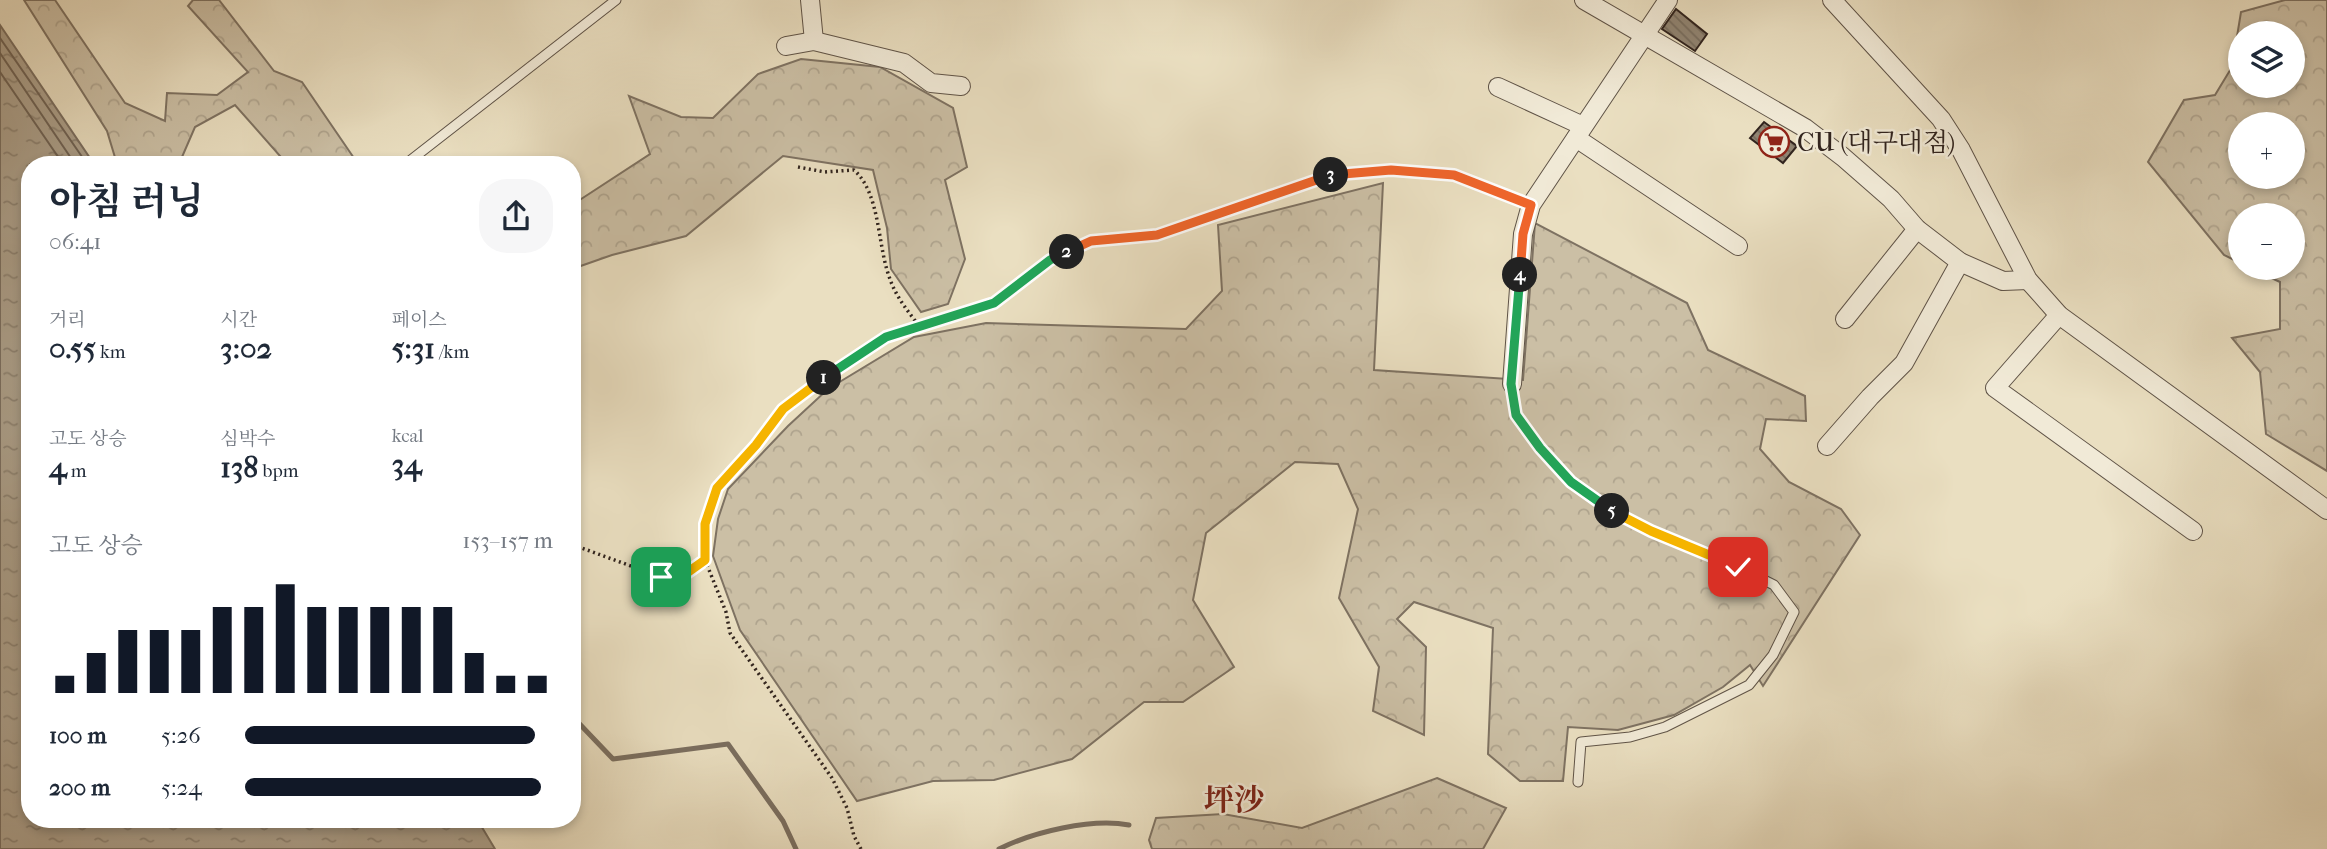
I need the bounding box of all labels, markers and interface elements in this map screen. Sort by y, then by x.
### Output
map controls [2228,21,2305,280]
button: layers [2228,21,2305,98]
button: + [2228,112,2305,189]
supermarket icon: CU (대구대점) [1757,125,1791,159]
place label: CU (대구대점) [1797,127,1955,158]
pin: 3 [1314,158,1348,192]
text: 3 [1327,163,1334,185]
text: 아침 러닝 [49,179,204,224]
button: share [479,179,553,253]
button: − [2228,203,2305,280]
text: 06:41 [49,228,102,255]
pin: 2 [1050,234,1084,270]
text: 2 [1062,240,1071,262]
pin: 4 [1502,258,1538,292]
text: 4 [1514,263,1525,285]
text: 거리 [49,309,86,331]
text: 시간 [220,309,257,331]
text: 페이스 [392,309,447,331]
text: 0.55 [49,331,96,366]
text: 3:02 [220,331,272,366]
text: 5:31 [392,331,435,366]
text: km [96,341,126,363]
text: /km [435,341,469,363]
pin: 1 [806,360,842,396]
text: 1 [820,366,827,388]
text: kcal [392,425,424,447]
text: 고도 상승 [49,428,127,450]
text: 심박수 [220,428,275,450]
text: 34 [392,447,422,482]
text: 4 [49,450,67,485]
text: 138 [220,450,258,485]
text: m [67,460,87,482]
text: bpm [258,460,298,482]
pin: 5 [1594,494,1630,528]
text: 5 [1607,499,1616,521]
text: 153–157 m [462,527,553,554]
text: 고도 상승 [49,532,143,559]
pin [1708,537,1768,597]
pin [631,547,691,607]
icon: check [1719,548,1757,586]
icon: arrive [642,558,680,596]
text: 100 m [49,722,107,749]
text: 5:26 [161,722,201,749]
text: 200 m [49,774,110,801]
text: 5:24 [161,774,202,801]
district label: 坪沙 [1204,783,1264,818]

